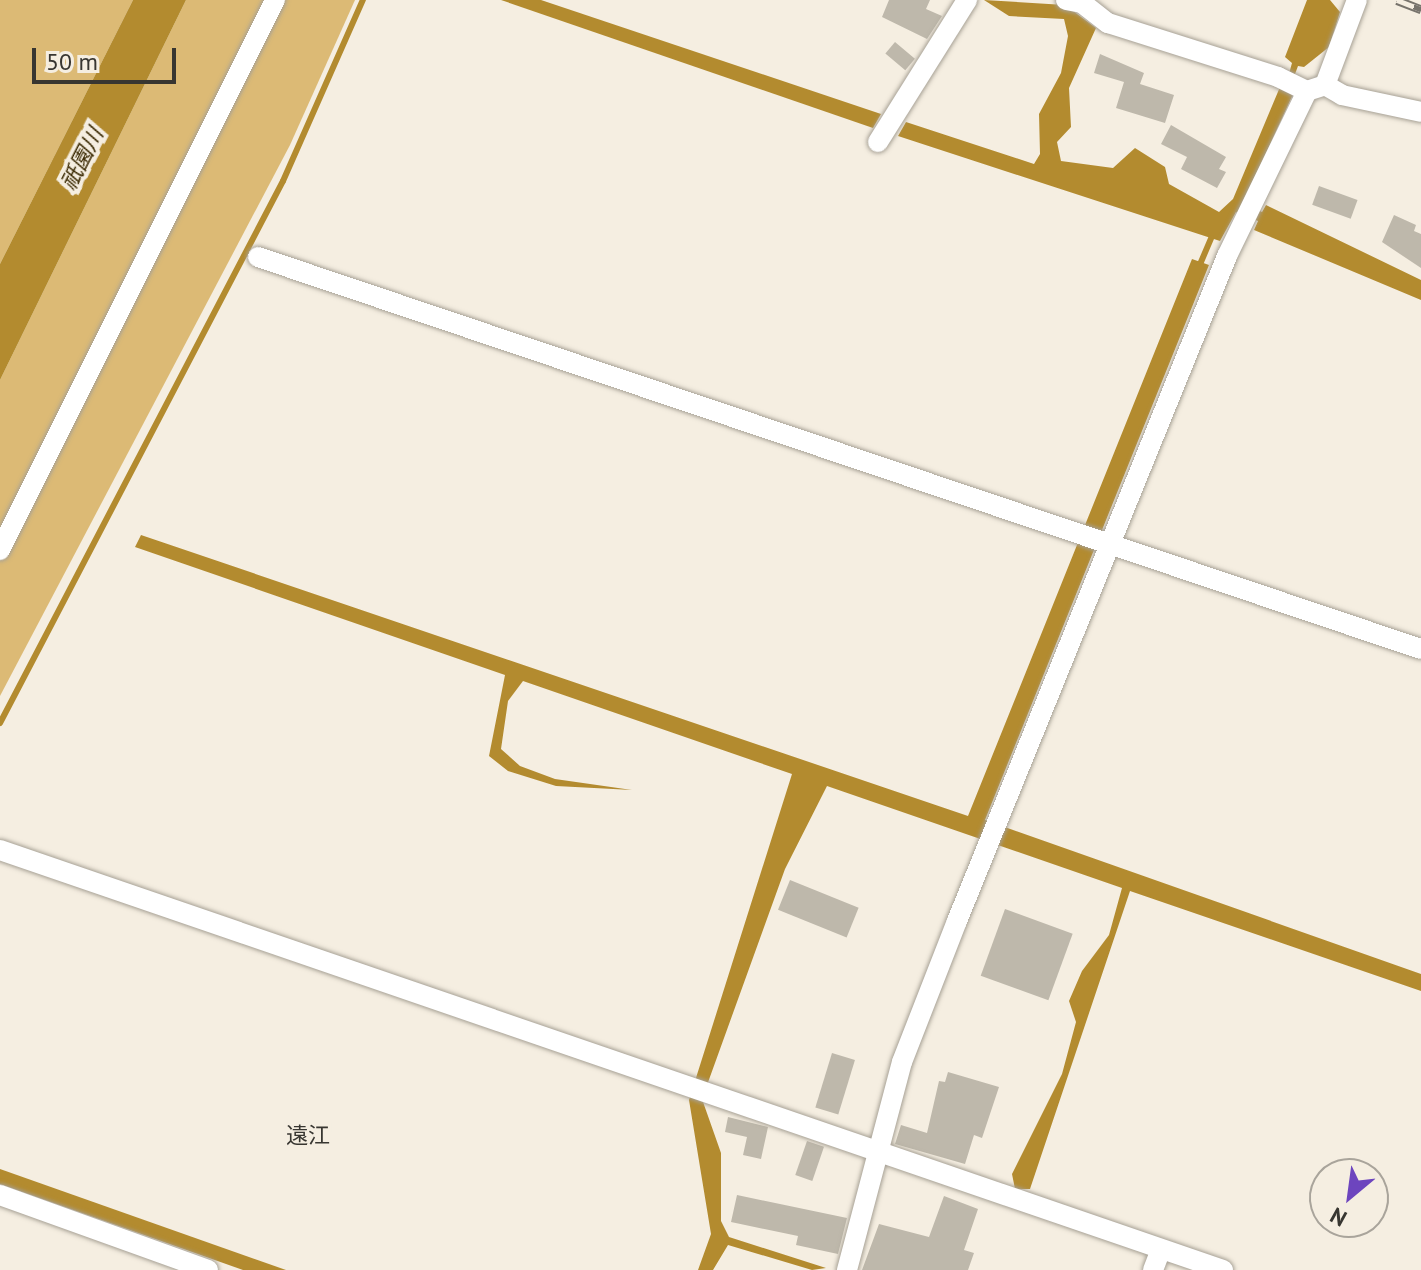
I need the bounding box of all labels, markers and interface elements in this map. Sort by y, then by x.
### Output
scale bar [36,32,180,82]
text: 50 m [46,46,98,77]
water label: 祇園川 [55,124,109,194]
district label: 遠江 [286,1123,330,1149]
north arrow [1309,1158,1389,1238]
text: N [1325,1201,1351,1233]

